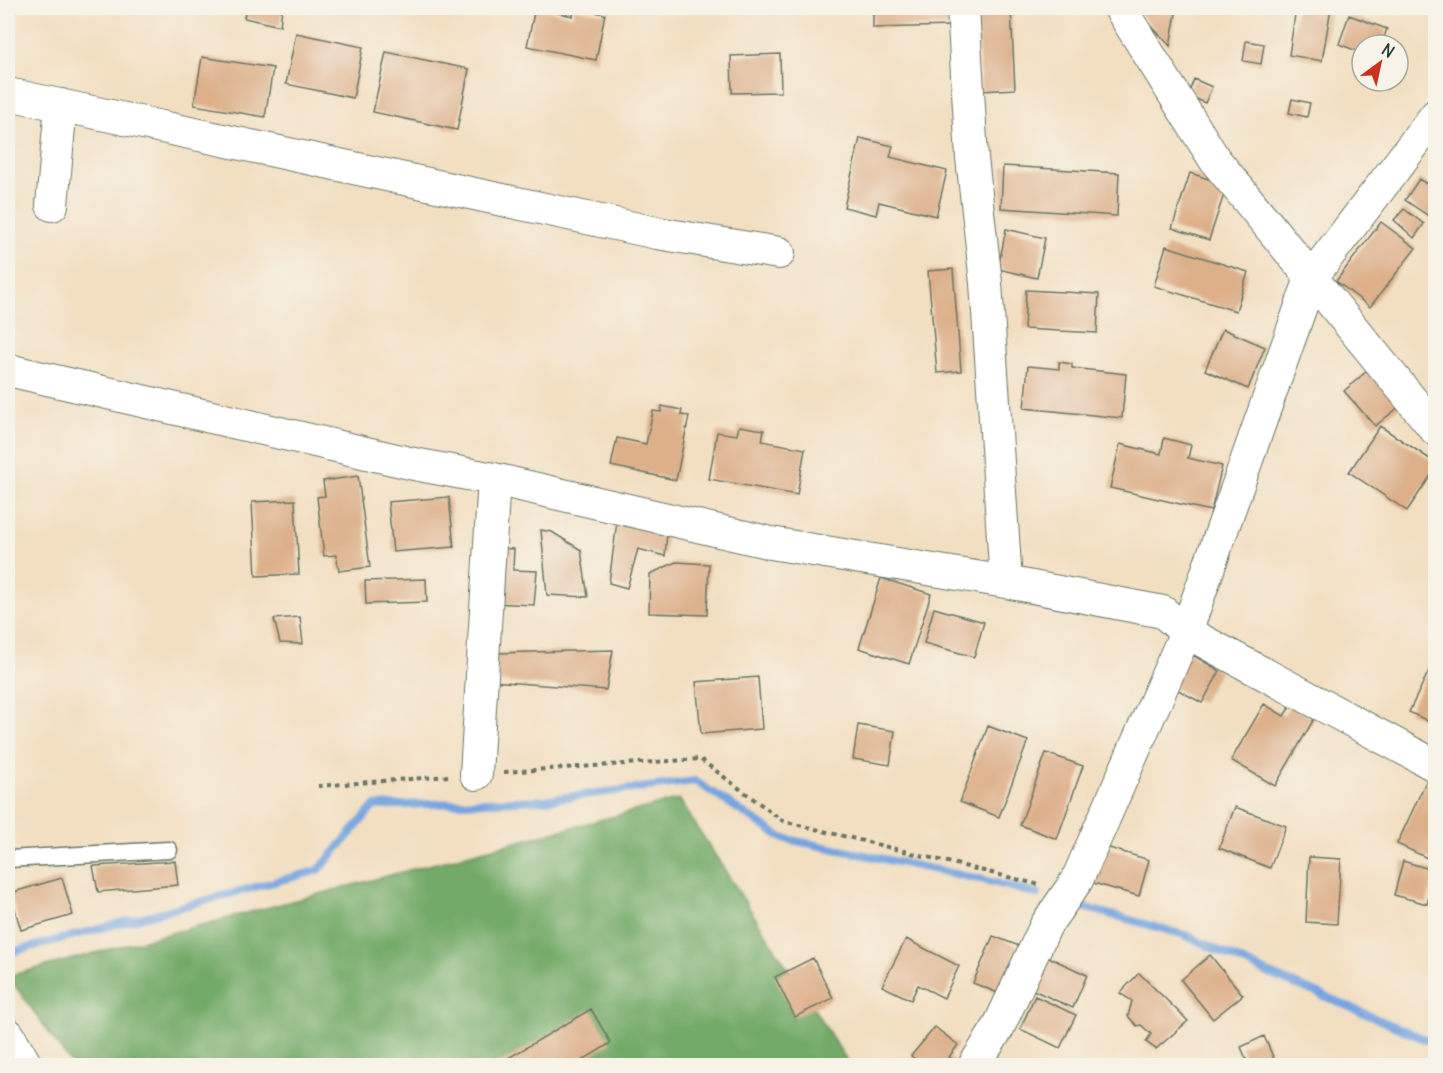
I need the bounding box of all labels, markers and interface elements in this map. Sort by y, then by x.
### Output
north arrow [1350,33,1410,93]
text: N [1378,39,1398,62]

